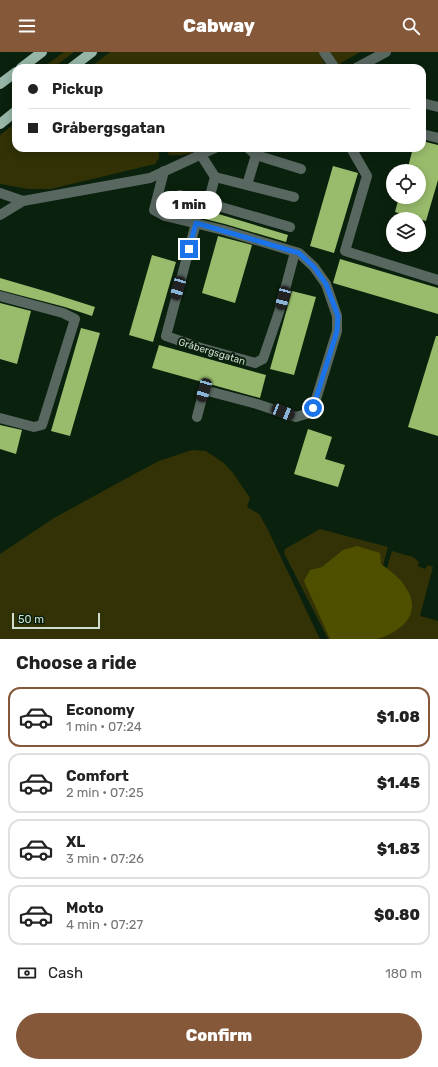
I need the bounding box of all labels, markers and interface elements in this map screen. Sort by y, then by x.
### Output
icon: menu [16,15,38,37]
text: Cabway [183,15,255,37]
icon: search [400,15,422,37]
text: Pickup [52,80,103,98]
text: Gråbergsgatan [52,119,165,137]
map controls [386,164,426,252]
button: locate [386,164,426,204]
callout: 1 min [156,191,222,219]
text: 1 min [172,197,206,212]
button: layers [386,212,426,252]
route end [180,240,198,258]
car [169,275,187,301]
car [274,285,292,311]
street label: Gråbergsgatan [177,336,247,368]
car [195,377,213,403]
route start [304,399,322,417]
car [270,402,296,422]
scale bar [12,611,100,630]
text: 50 m [18,613,44,626]
text: Choose a ride [16,652,137,674]
icon: car [18,699,54,735]
text: Economy [66,701,135,719]
text: $1.08 [376,708,420,726]
text: 1 min · 07:24 [66,719,142,734]
icon: car [18,765,54,801]
text: Comfort [66,767,129,785]
text: $1.45 [377,774,420,792]
text: 2 min · 07:25 [66,785,144,800]
icon: car [18,831,54,867]
text: XL [66,833,85,851]
text: $1.83 [377,840,420,858]
text: 3 min · 07:26 [66,851,144,866]
icon: car [18,897,54,933]
text: Moto [66,899,104,917]
text: $0.80 [374,906,420,924]
text: 4 min · 07:27 [66,917,143,932]
icon: cash [16,962,38,984]
text: Cash [48,964,83,982]
text: 180 m [385,966,422,981]
button: Confirm [16,1013,422,1059]

